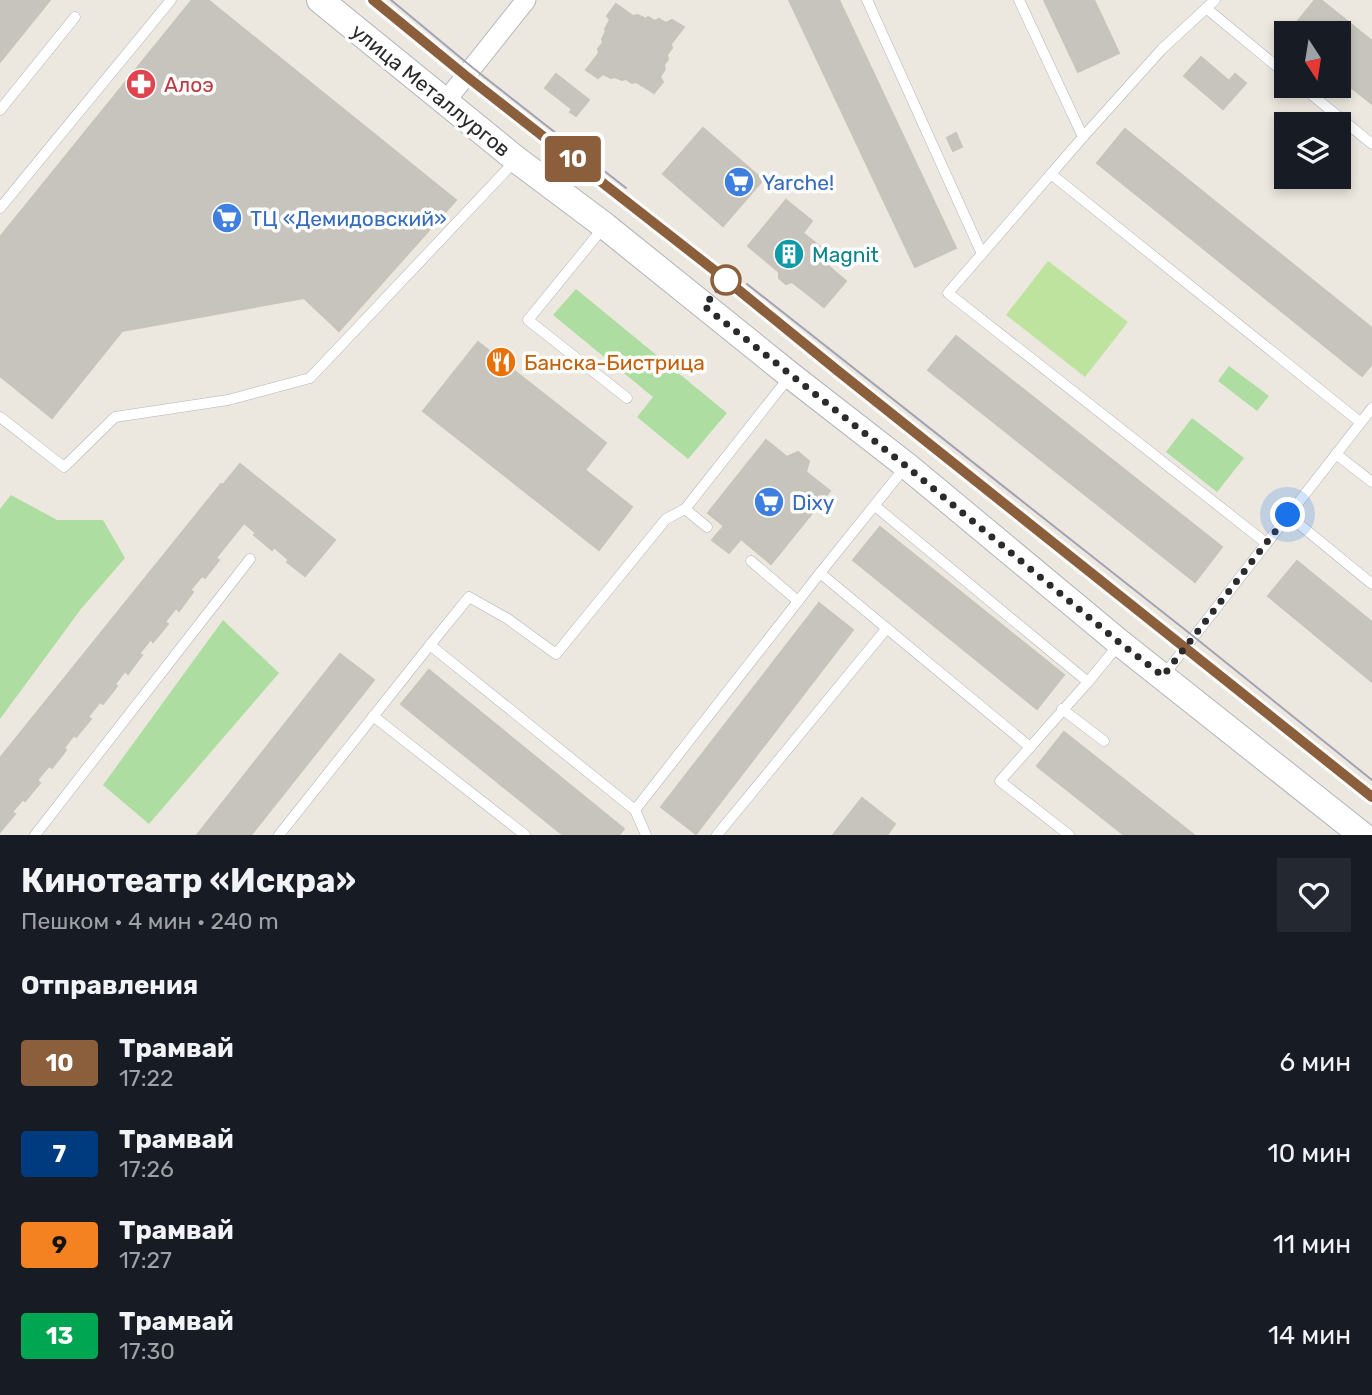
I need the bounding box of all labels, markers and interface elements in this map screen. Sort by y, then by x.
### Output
street label: улица Металлургов [346,18,516,162]
north arrow [1274,21,1351,98]
map controls [1274,21,1351,189]
pharmacy icon: Алоэ [124,67,158,101]
place label: Алоэ [164,72,214,97]
button: layers [1274,112,1351,189]
line badge: 10 [542,136,604,182]
text: 10 [559,145,587,173]
supermarket icon: Yarche! [722,165,756,199]
place label: Yarche! [762,170,834,195]
supermarket icon: ТЦ «Демидовский» [210,201,244,235]
place label: ТЦ «Демидовский» [250,206,447,231]
building icon: Magnit [772,237,806,271]
place label: Magnit [812,242,879,267]
unlabelled marker [711,265,741,295]
restaurant icon: Банска-Бистрица [484,345,518,379]
place label: Банска-Бистрица [524,350,705,375]
supermarket icon: Dixy [752,485,786,519]
place label: Dixy [792,490,835,515]
your location [1270,497,1305,532]
button: heart [1277,858,1351,932]
text: Кинотеатр «Искра» [21,861,356,900]
text: Пешком · 4 мин · 240 m [21,907,279,935]
text: Отправления [21,970,198,1001]
text: Трамвай [119,1033,234,1064]
text: 6 мин [1280,1047,1351,1078]
text: 10 [45,1049,74,1077]
text: 17:22 [119,1064,174,1092]
text: Трамвай [119,1124,234,1155]
text: 10 мин [1268,1138,1351,1169]
text: 7 [53,1140,66,1168]
text: 17:26 [119,1155,174,1183]
text: Трамвай [119,1215,234,1246]
text: 11 мин [1273,1229,1351,1260]
text: 9 [52,1231,67,1259]
text: 17:27 [119,1246,172,1274]
text: Трамвай [119,1306,234,1337]
text: 14 мин [1268,1320,1351,1351]
text: 13 [46,1322,73,1350]
text: 17:30 [119,1337,175,1365]

